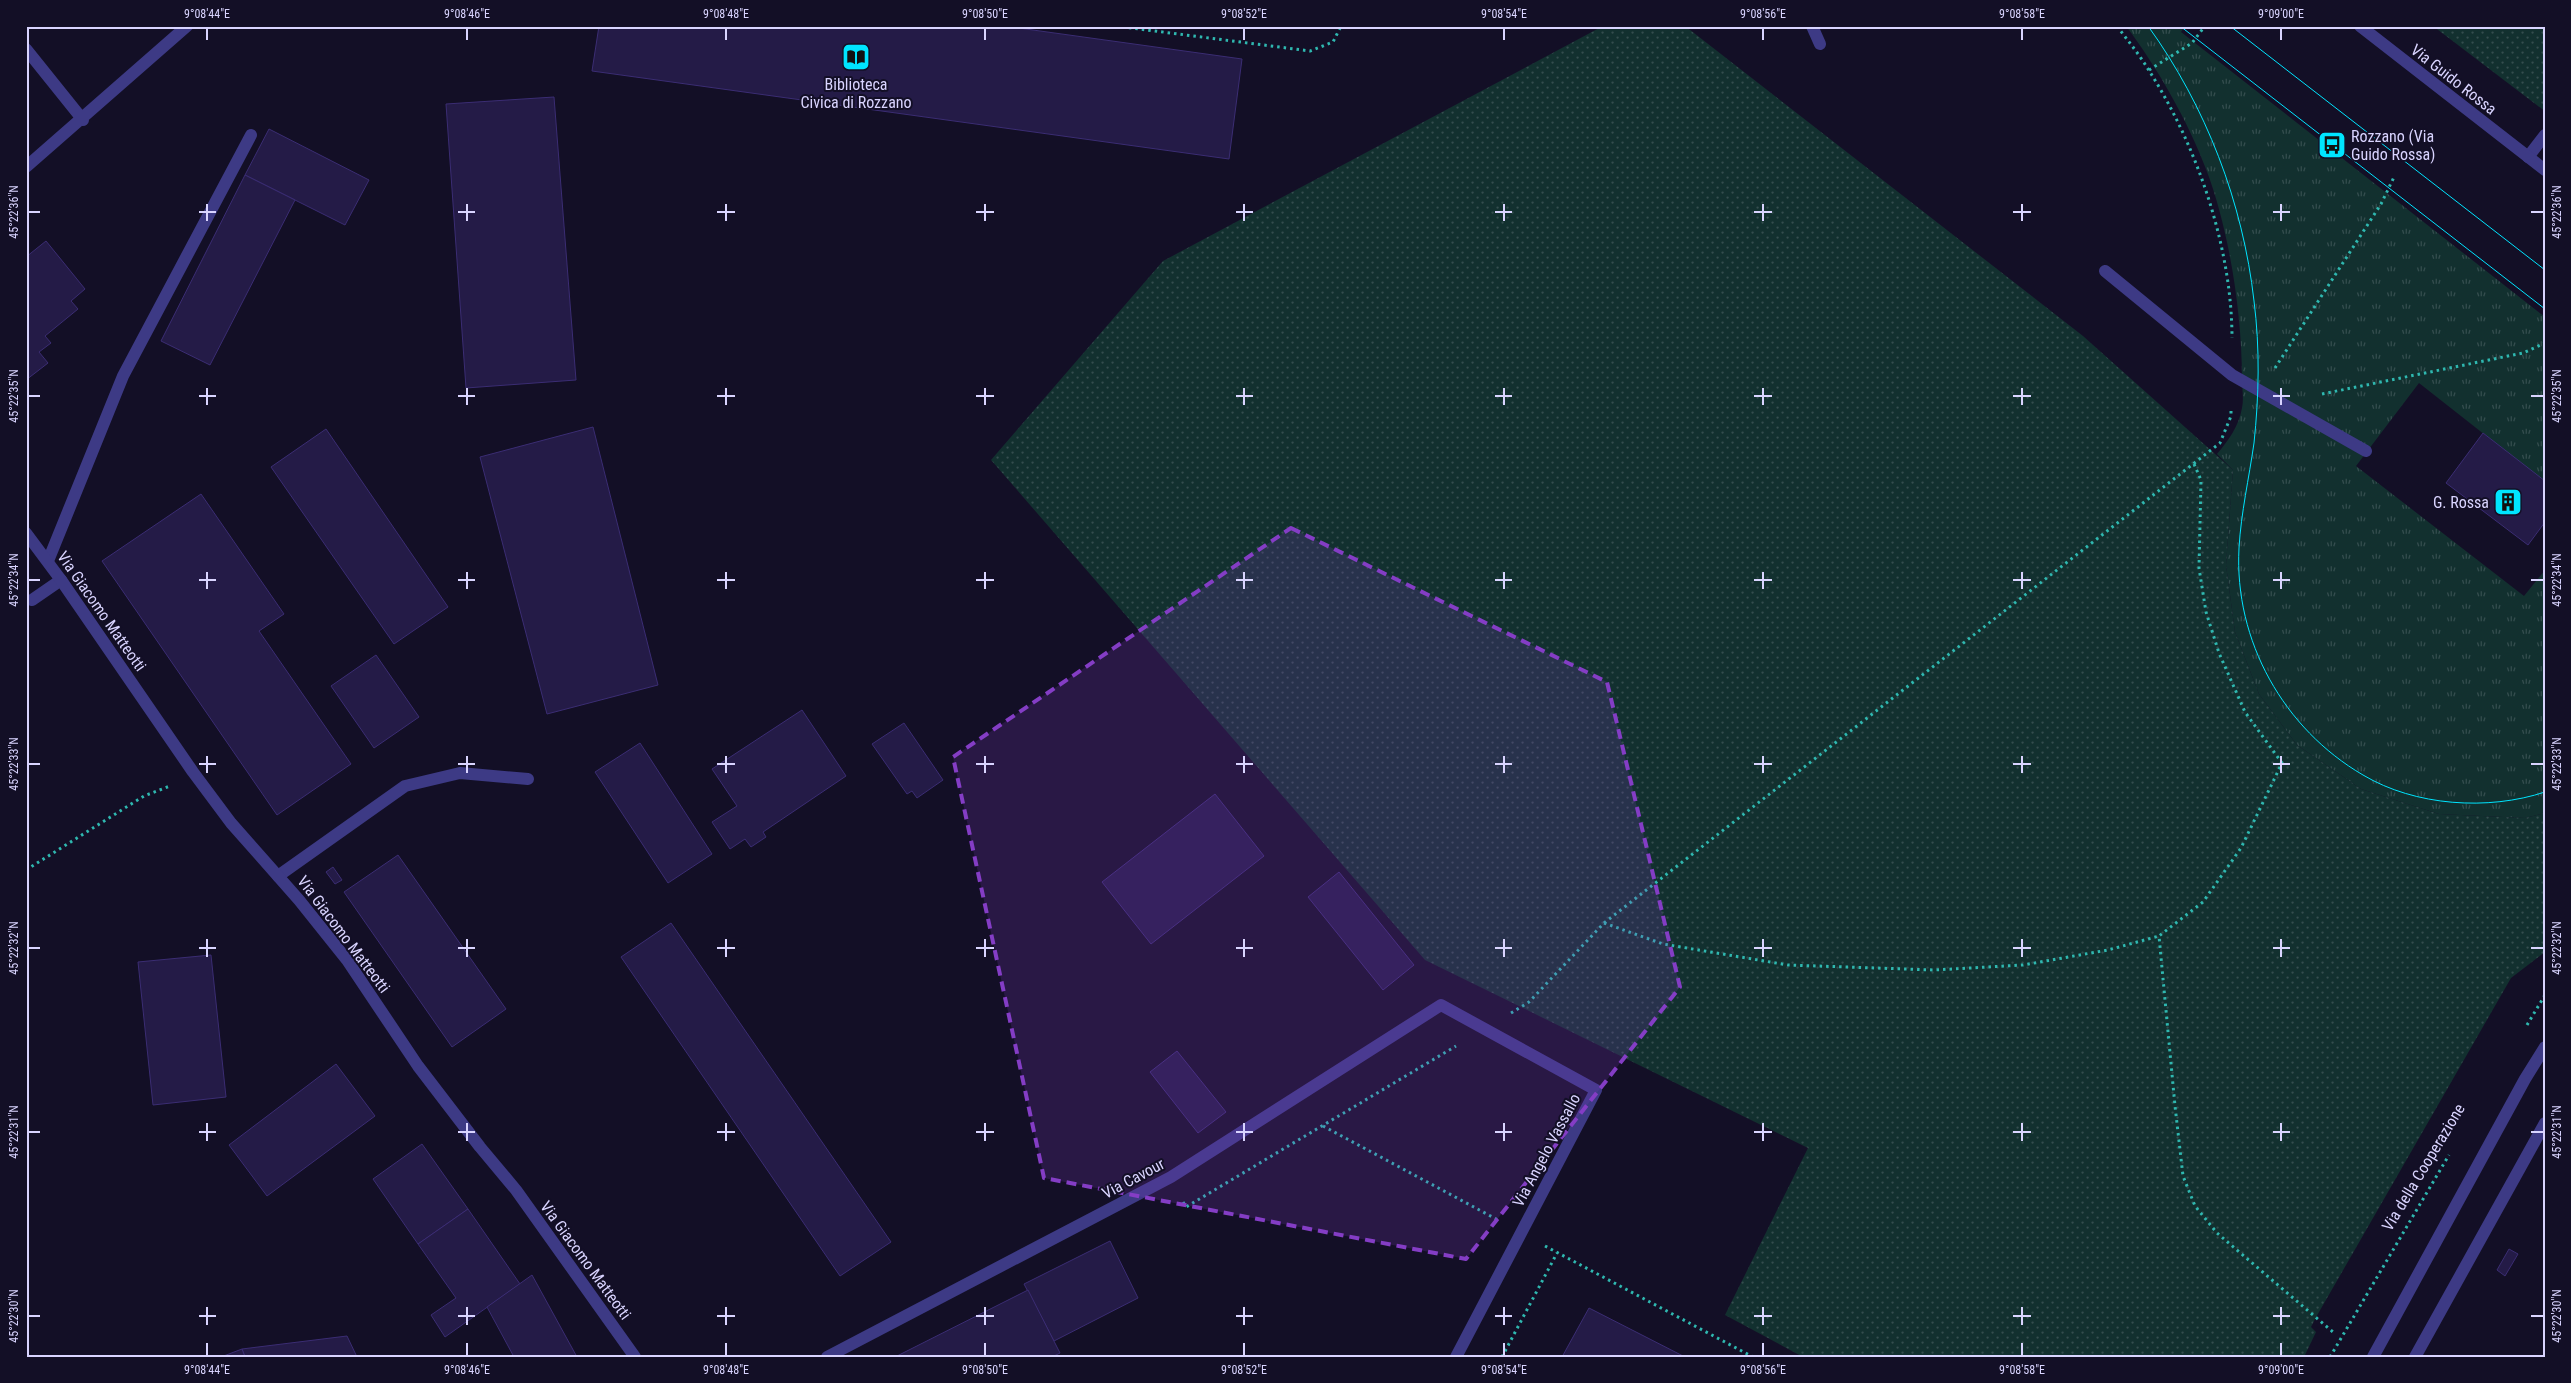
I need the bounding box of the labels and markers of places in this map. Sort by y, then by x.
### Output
library icon: Biblioteca Civica di Rozzano [841,42,871,72]
place label: Biblioteca Civica di Rozzano [800,75,912,112]
place label: Rozzano (Via Guido Rossa) [2351,127,2435,164]
bus stop icon: Rozzano (Via Guido Rossa) [2317,130,2347,160]
building icon: G. Rossa [2493,487,2523,517]
place label: G. Rossa [2433,493,2489,512]

